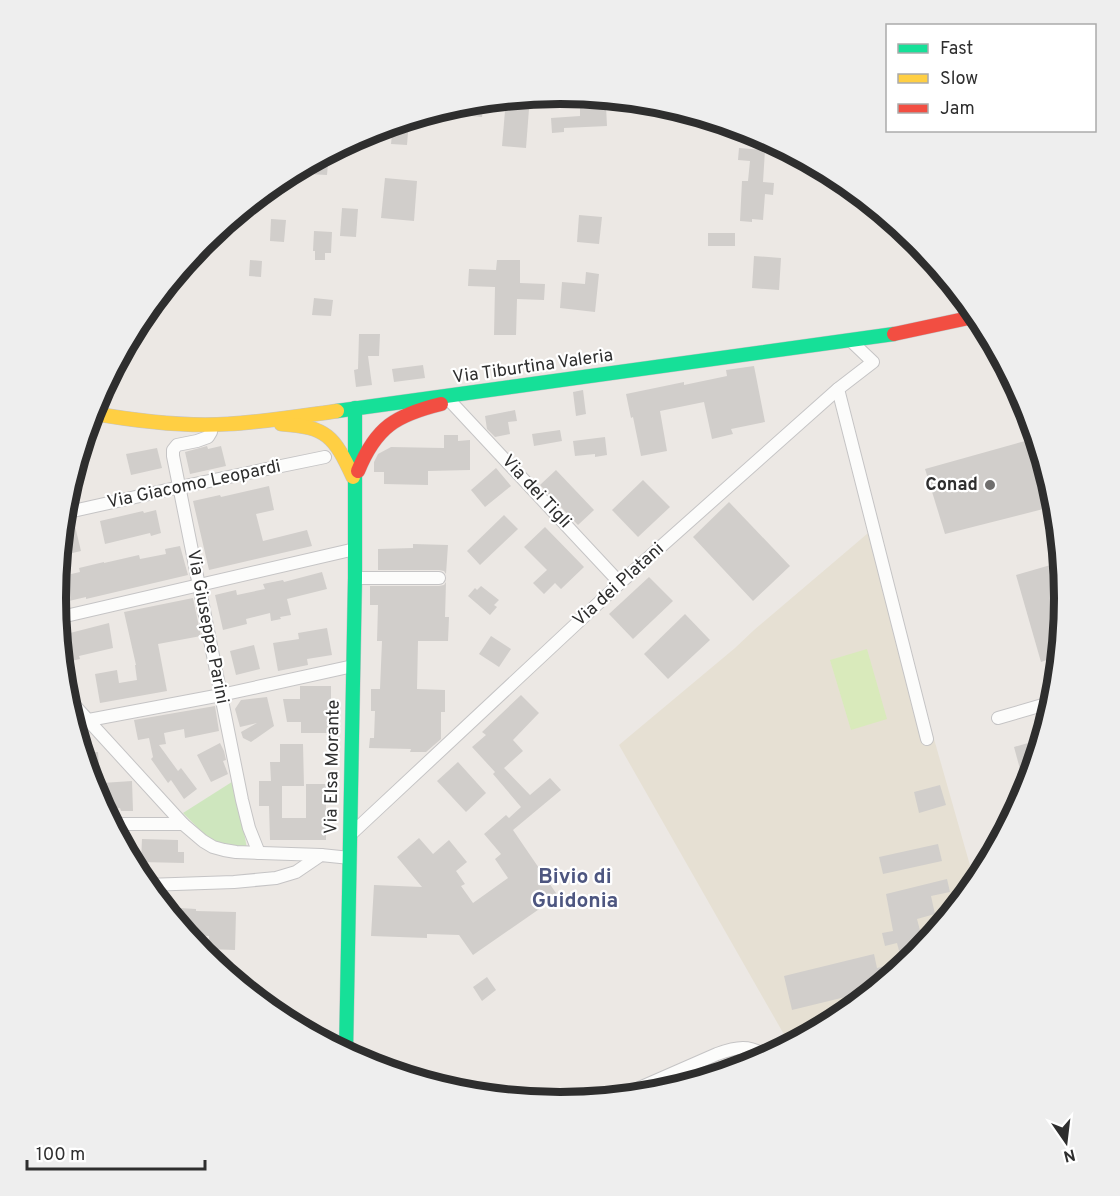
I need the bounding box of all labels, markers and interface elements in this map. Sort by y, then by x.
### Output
legend [886,24,1096,132]
text: Fast [940,38,973,61]
text: Slow [940,68,978,91]
text: Jam [940,98,975,121]
street label: Via Tiburtina Valeria [451,344,615,390]
street label: Via dei Tigli [496,450,576,534]
street label: Via Giacomo Leopardi [105,455,283,515]
place label: Conad [925,474,978,497]
marker: Conad [983,478,997,492]
street label: Via dei Platani [569,538,669,632]
street label: Via Giuseppe Parini [181,548,233,706]
street label: Via Elsa Morante [320,700,346,834]
district label: Bivio di Guidonia [532,864,618,915]
north arrow [1036,1112,1096,1172]
scale bar [27,1133,206,1171]
text: 100 m [36,1144,85,1167]
text: N [1061,1144,1077,1166]

